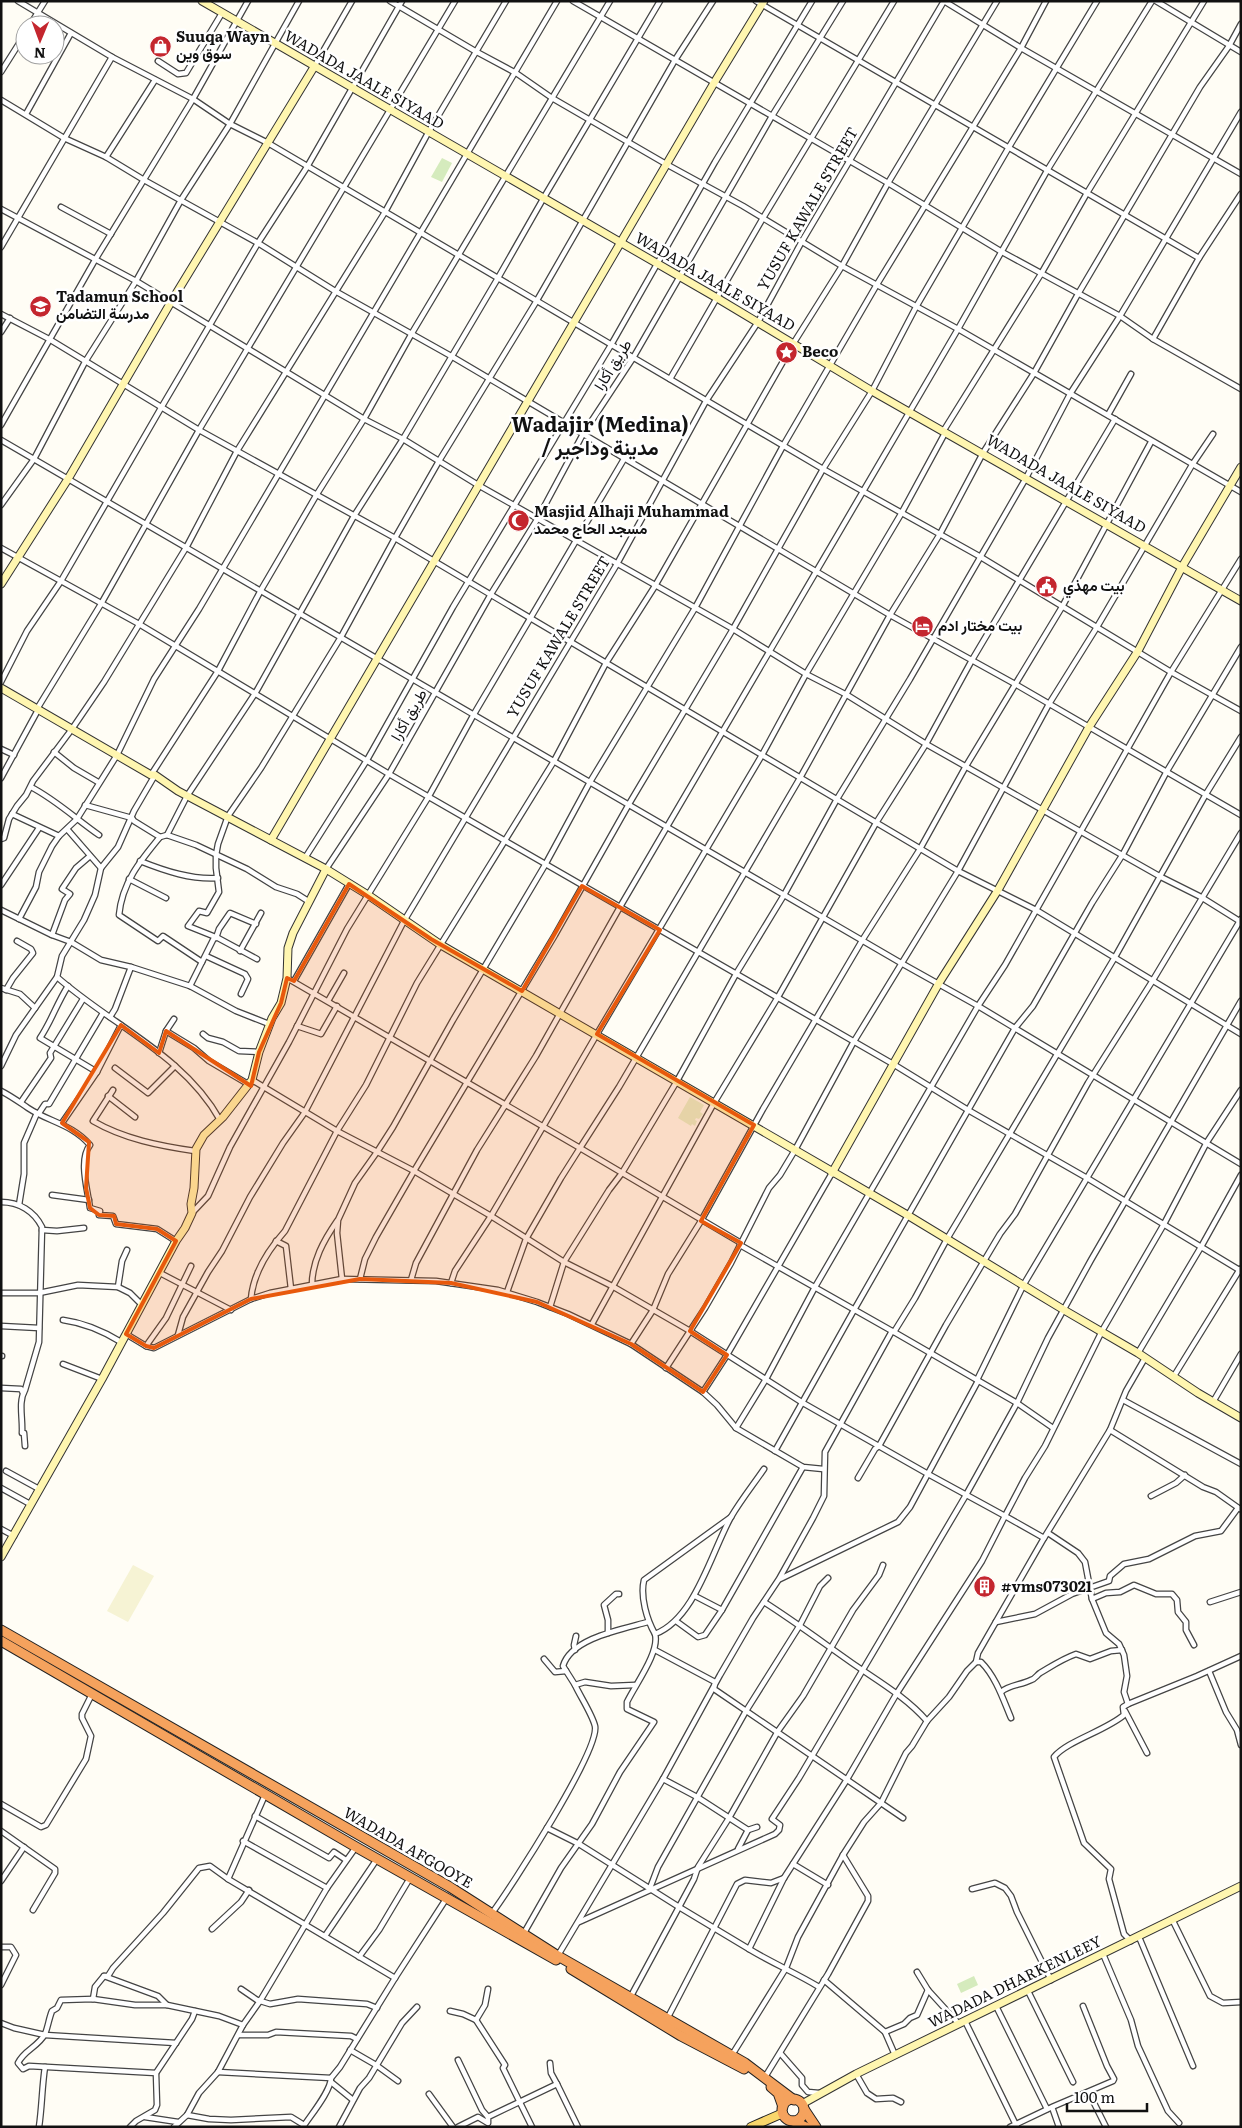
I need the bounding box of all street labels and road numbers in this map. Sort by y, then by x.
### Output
street label: WADADA JAALE SIYAAD [280,23,449,134]
street label: YUSUF KAWALE STREET [750,122,863,294]
street label: WADADA JAALE SIYAAD [631,225,800,336]
street label: طريق أكارا [587,334,637,394]
street label: WADADA JAALE SIYAAD [982,427,1151,538]
street label: YUSUF KAWALE STREET [500,551,615,722]
street label: طريق أكارا [384,684,432,744]
street label: WADADA AFGOOYE [340,1800,478,1893]
street label: WADADA DHARKENLEEY [924,1928,1105,2033]

